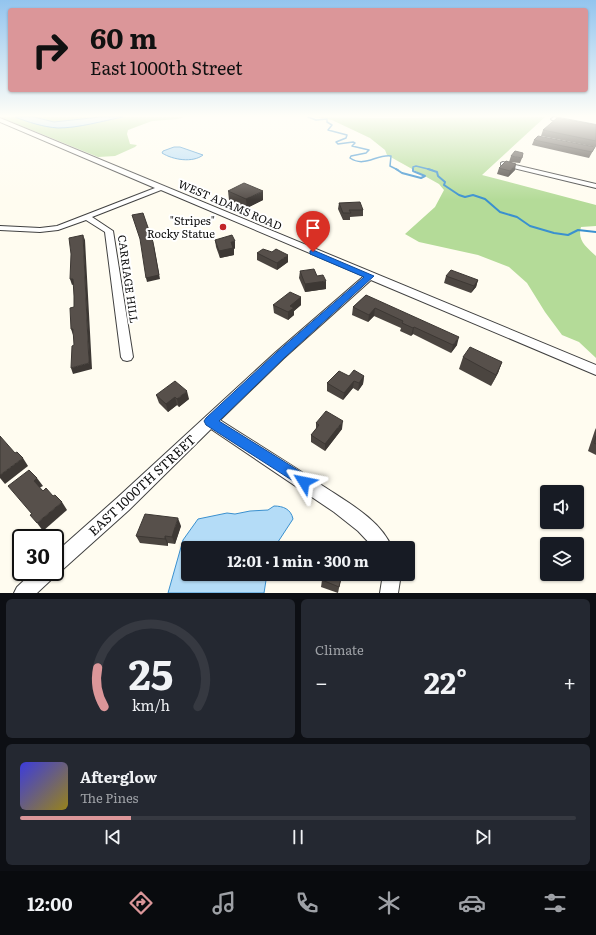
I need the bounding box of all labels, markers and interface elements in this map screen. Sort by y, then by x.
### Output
text: 60 m [90,16,157,58]
icon: right [24,24,76,76]
text: East 1000th Street [90,54,243,81]
street label: WEST ADAMS ROAD [176,175,285,233]
pin [296,211,330,252]
place label: "Stripes" Rocky Statue [147,212,215,241]
icon: arrive [302,217,324,239]
marker: "Stripes" Rocky Statue [218,222,228,232]
street label: CARRIAGE HILL [115,234,143,324]
street label: EAST 1000TH STREET [84,429,200,540]
position arrow [283,461,325,503]
map controls [540,485,584,581]
button: sound [540,485,584,529]
speed limit sign: 30 [12,529,64,581]
button: layers [540,537,584,581]
text: 12:01 · 1 min · 300 m [227,549,369,572]
text: 25 [128,640,173,702]
text: Climate [315,640,364,659]
text: 22° [424,659,467,703]
text: − [315,665,328,698]
text: + [563,665,576,698]
text: km/h [131,693,170,714]
text: Afterglow [80,765,157,788]
text: The Pines [80,788,138,807]
icon: previous [102,826,124,848]
icon: pause [287,826,309,848]
icon: next [472,826,494,848]
icon: directions [127,889,155,917]
icon: music [210,889,238,917]
icon: phone [293,889,321,917]
icon: climate [375,889,403,917]
icon: car [458,889,486,917]
icon: filters [541,889,569,917]
text: 12:00 [27,890,73,917]

